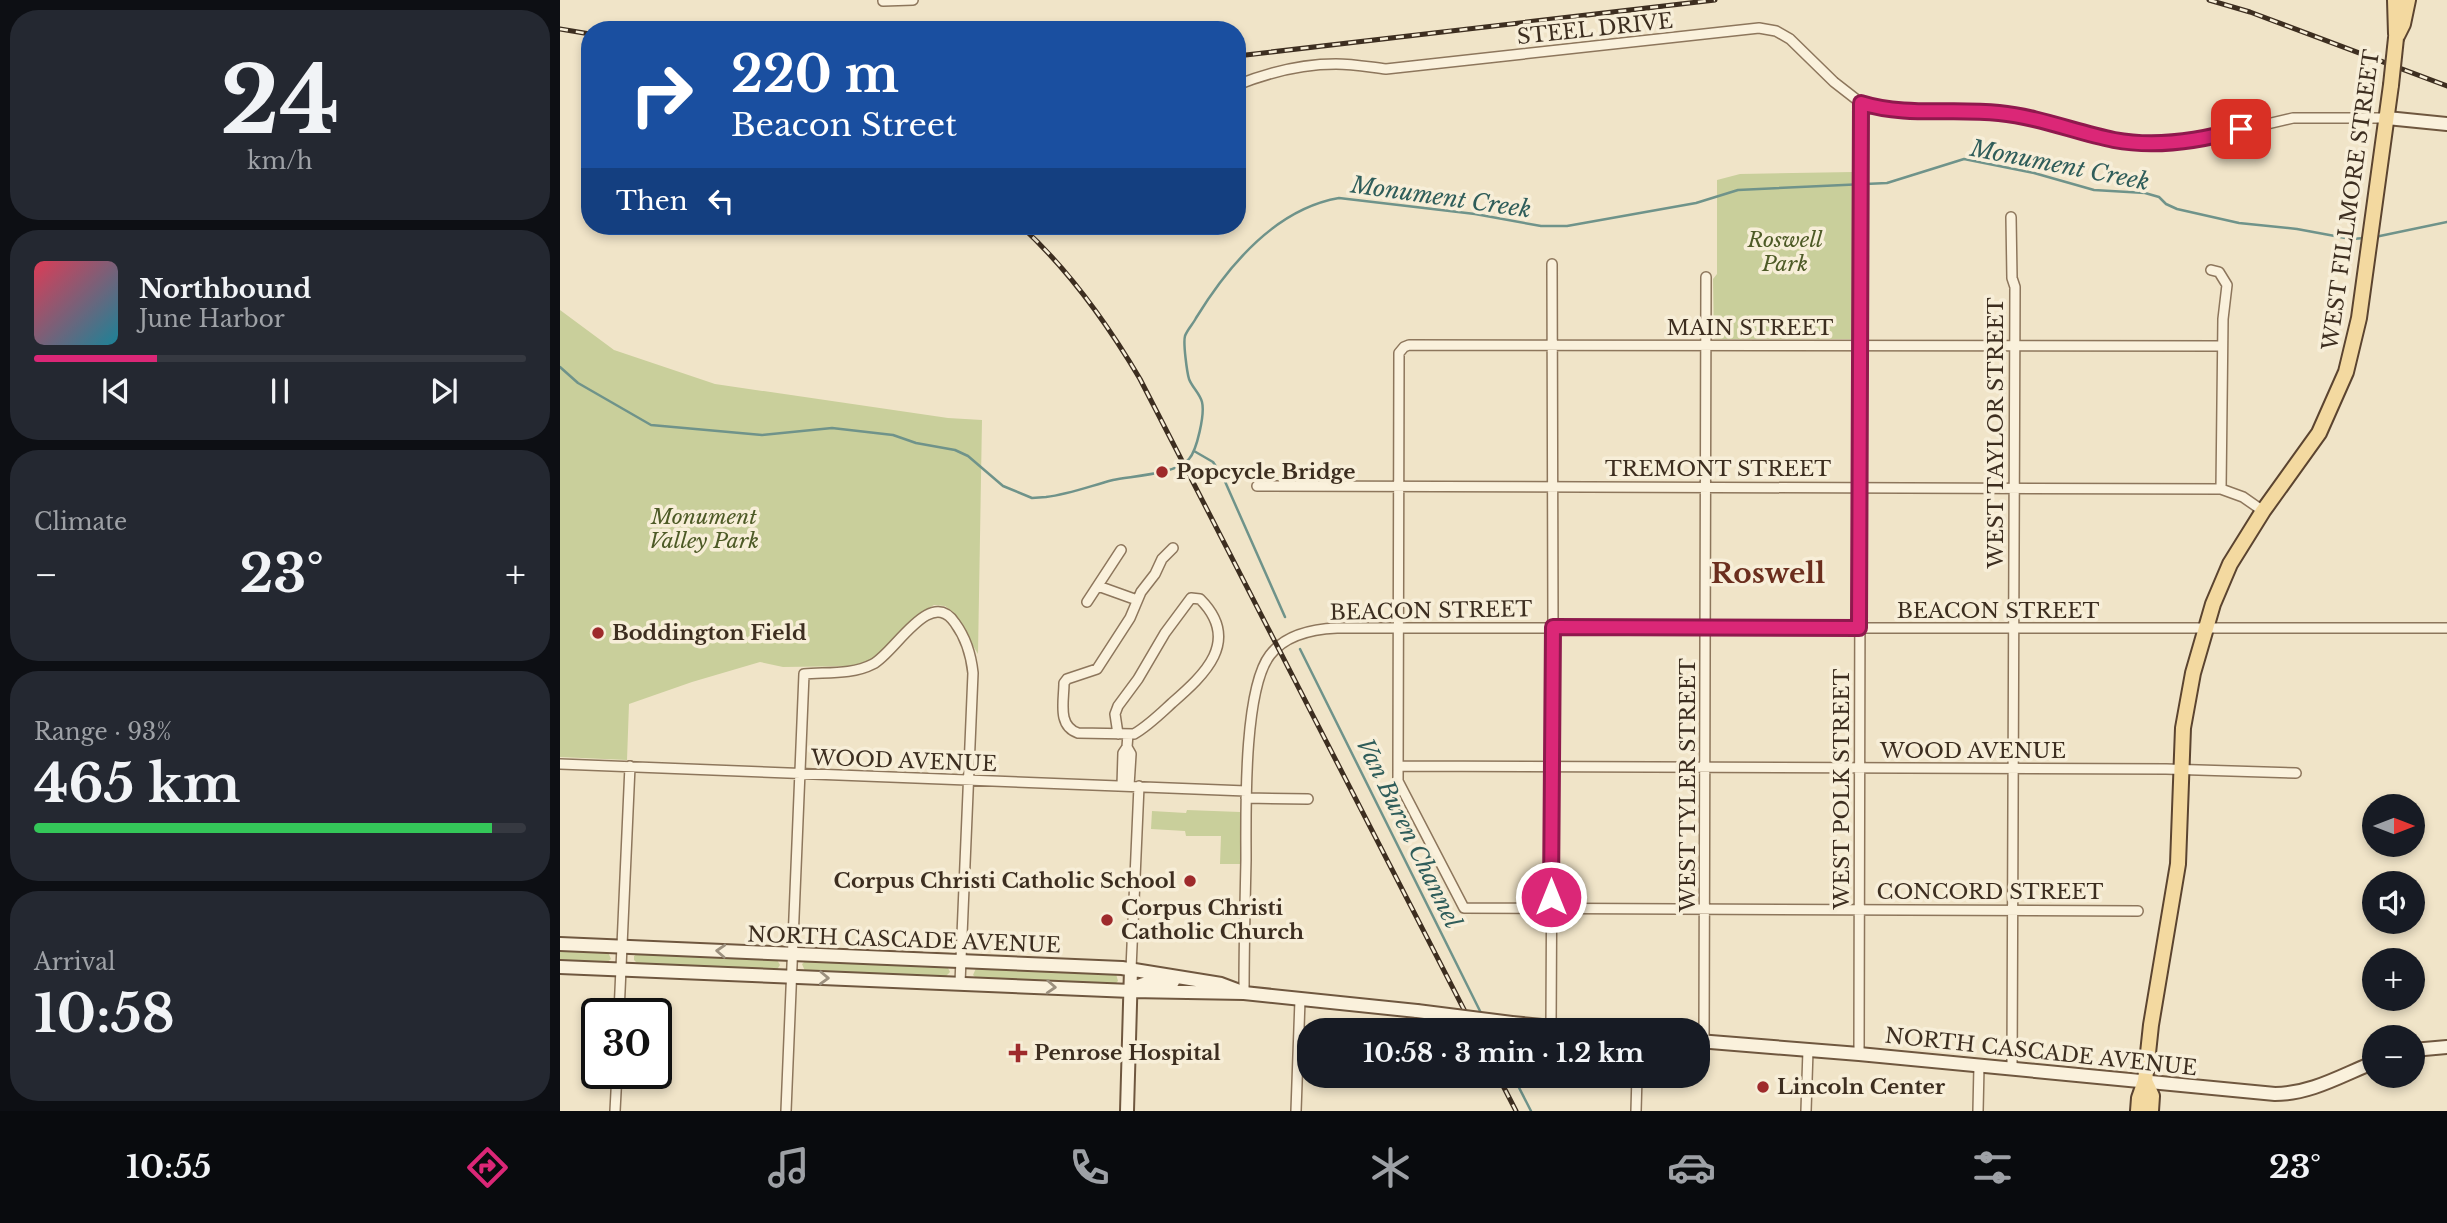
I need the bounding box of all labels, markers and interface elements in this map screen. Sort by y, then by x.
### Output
street label: STEEL DRIVE [1516,8,1674,50]
text: 220 m [731,44,899,105]
text: 24 [220,45,340,158]
street label: WEST FILLMORE STREET [2317,48,2385,353]
icon: right [616,49,707,140]
pin [2211,99,2271,159]
text: Beacon Street [731,105,957,145]
icon: arrive [2222,110,2260,148]
water label: Monument Creek [1967,134,2152,196]
text: km/h [247,147,313,175]
water label: Monument Creek [1348,170,1533,224]
icon: left [702,182,740,220]
text: Then [616,185,688,217]
park label: Roswell Park [1746,227,1823,277]
text: Northbound [139,273,311,305]
street label: WEST TAYLOR STREET [1983,297,2009,570]
text: June Harbor [139,305,285,333]
street label: MAIN STREET [1667,315,1834,341]
icon: previous [97,372,135,410]
icon: pause [261,372,299,410]
icon: next [425,372,463,410]
street label: TREMONT STREET [1605,456,1831,482]
place label: Popcycle Bridge [1176,459,1356,485]
marker: Popcycle Bridge [1154,464,1170,480]
park label: Monument Valley Park [649,504,759,554]
text: Climate [34,508,127,536]
text: 23° [239,542,324,606]
text: − [34,551,58,598]
text: + [505,551,526,598]
district label: Roswell [1711,556,1825,591]
street label: BEACON STREET [1329,596,1533,626]
street label: BEACON STREET [1897,598,2099,624]
place label: Boddington Field [612,620,807,646]
marker: Boddington Field [590,625,606,641]
street label: WEST TYLER STREET [1675,658,1701,913]
street label: WEST POLK STREET [1829,668,1855,910]
text: Range · 93% [34,718,172,746]
water label: Van Buren Channel [1351,733,1467,933]
street label: WOOD AVENUE [1879,738,2066,764]
street label: WOOD AVENUE [810,745,997,777]
text: 465 km [34,752,240,816]
north arrow [2362,794,2426,858]
map controls [2362,794,2425,1088]
position arrow [1514,860,1588,934]
place label: Corpus Christi Catholic School [834,868,1177,894]
button: sound [2362,871,2425,934]
marker: Corpus Christi Catholic School [1182,873,1198,889]
street label: CONCORD STREET [1877,879,2104,905]
place label: Corpus Christi Catholic Church [1121,895,1304,945]
marker: Corpus Christi Catholic Church [1099,912,1115,928]
street label: NORTH CASCADE AVENUE [747,922,1061,958]
one-way arrow [715,944,726,959]
text: Arrival [34,948,115,976]
button: + [2362,948,2425,1011]
one-way arrow [819,971,830,986]
one-way arrow [1046,980,1057,995]
text: 10:58 [34,982,175,1046]
speed limit sign: 30 [581,998,672,1089]
street label: NORTH CASCADE AVENUE [1884,1023,2198,1081]
button: − [2362,1025,2425,1088]
text: 10:58 · 3 min · 1.2 km [1363,1037,1644,1069]
place label: Penrose Hospital [1034,1040,1221,1066]
marker: Penrose Hospital [1008,1043,1028,1063]
place label: Lincoln Center [1777,1074,1946,1100]
marker: Lincoln Center [1755,1079,1771,1095]
icon: directions [463,1143,512,1192]
icon: music [764,1143,813,1192]
icon: phone [1065,1143,1114,1192]
icon: climate [1366,1143,1415,1192]
icon: car [1667,1143,1716,1192]
icon: filters [1968,1143,2017,1192]
text: 10:55 [126,1147,211,1187]
text: 23° [2269,1147,2321,1187]

